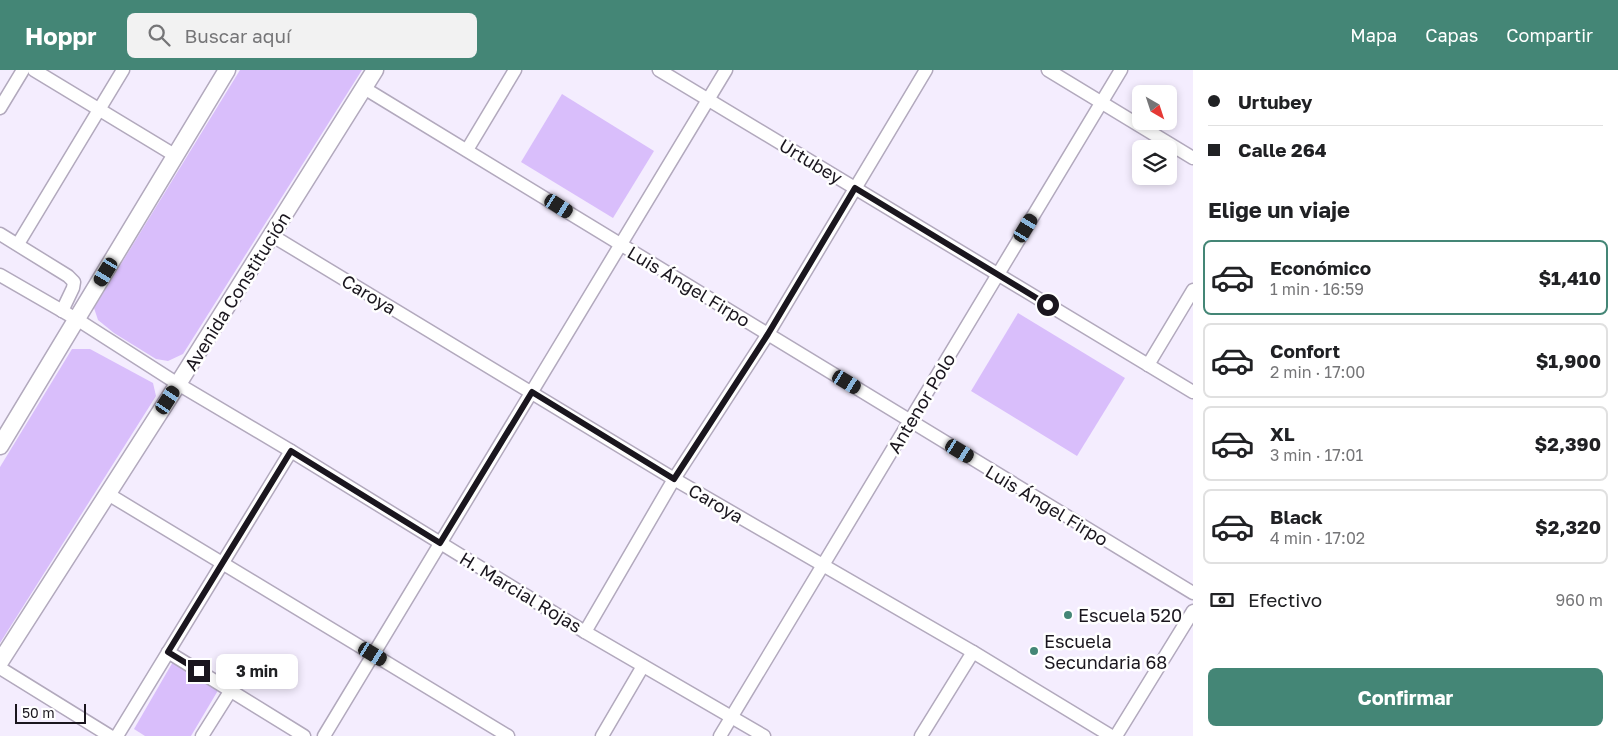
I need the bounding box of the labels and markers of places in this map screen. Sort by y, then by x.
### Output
place label: Escuela 520 [1078,604,1182,626]
marker: Escuela 520 [1062,609,1074,621]
place label: Escuela Secundaria 68 [1044,630,1167,673]
marker: Escuela Secundaria 68 [1028,645,1040,657]

